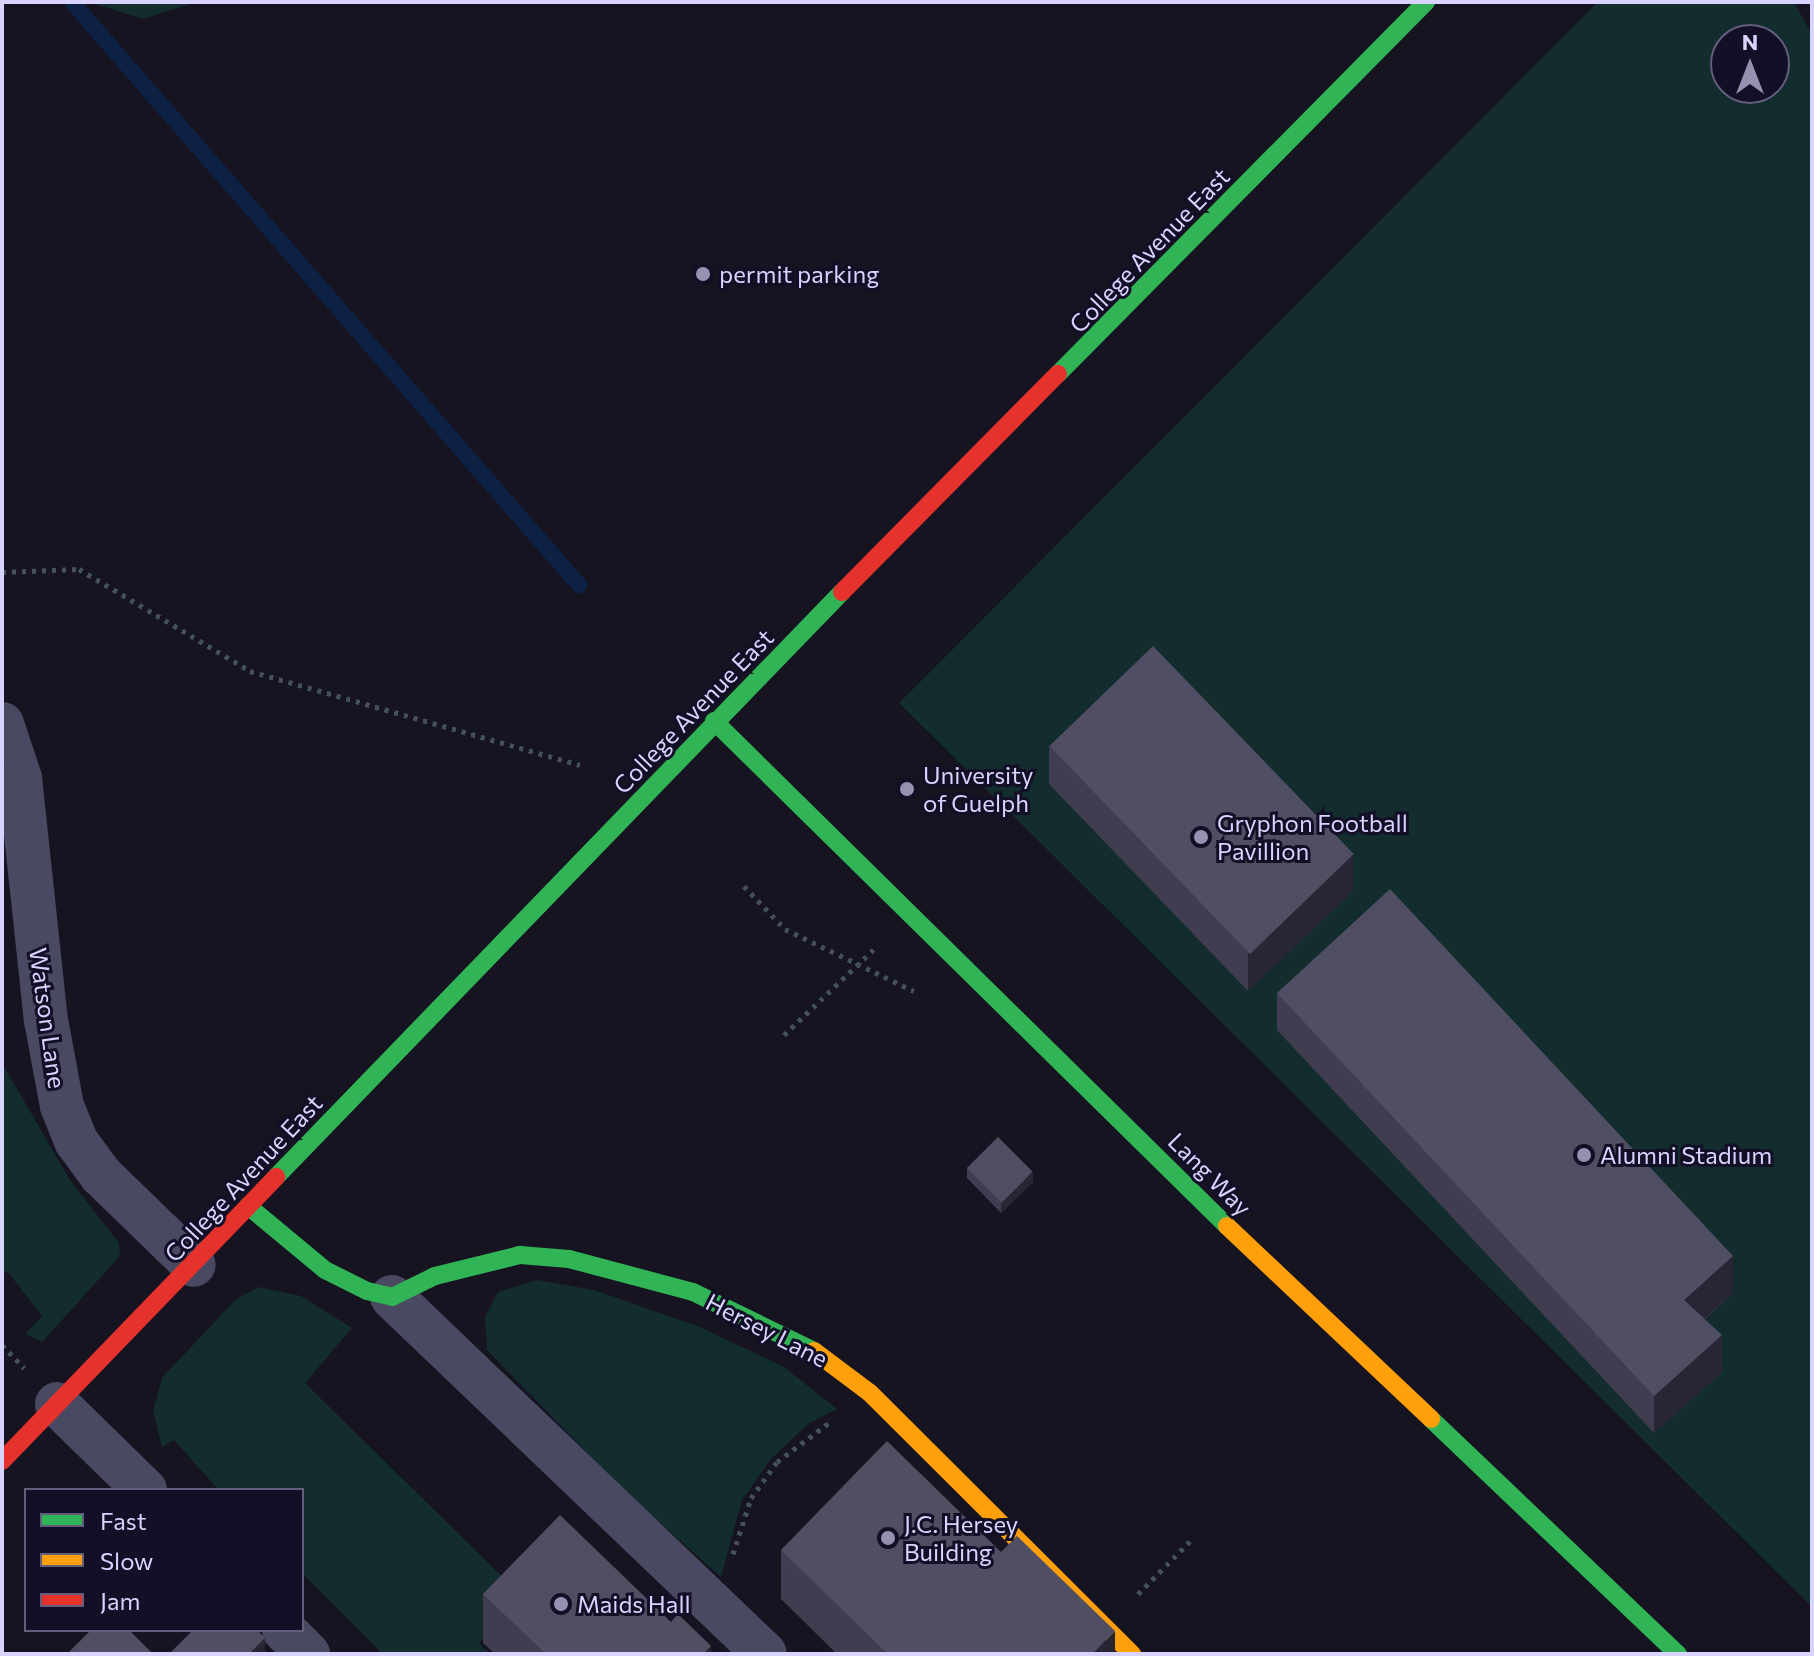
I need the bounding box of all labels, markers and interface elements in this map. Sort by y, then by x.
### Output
north arrow [1710,24,1790,104]
text: N [1742,28,1758,55]
street label: College Avenue East [1063,162,1235,338]
place label: permit parking [719,260,879,288]
marker: permit parking [694,265,712,283]
street label: College Avenue East [607,623,779,799]
place label: University of Guelph [923,761,1034,817]
marker: University of Guelph [898,780,916,798]
place label: Gryphon Football Pavillion [1217,809,1408,865]
marker: Gryphon Football Pavillion [1192,828,1210,846]
street label: Watson Lane [24,946,72,1090]
street label: College Avenue East [158,1089,328,1267]
street label: Lang Way [1162,1126,1258,1222]
place label: Alumni Stadium [1600,1141,1772,1169]
marker: Alumni Stadium [1575,1146,1593,1164]
street label: Hersey Lane [701,1287,833,1373]
legend [24,1488,304,1632]
text: Fast [100,1506,147,1535]
place label: J.C. Hersey Building [904,1510,1018,1566]
marker: J.C. Hersey Building [879,1529,897,1547]
text: Slow [100,1546,153,1575]
text: Jam [100,1586,140,1615]
place label: Maids Hall [577,1590,691,1618]
marker: Maids Hall [552,1595,570,1613]

